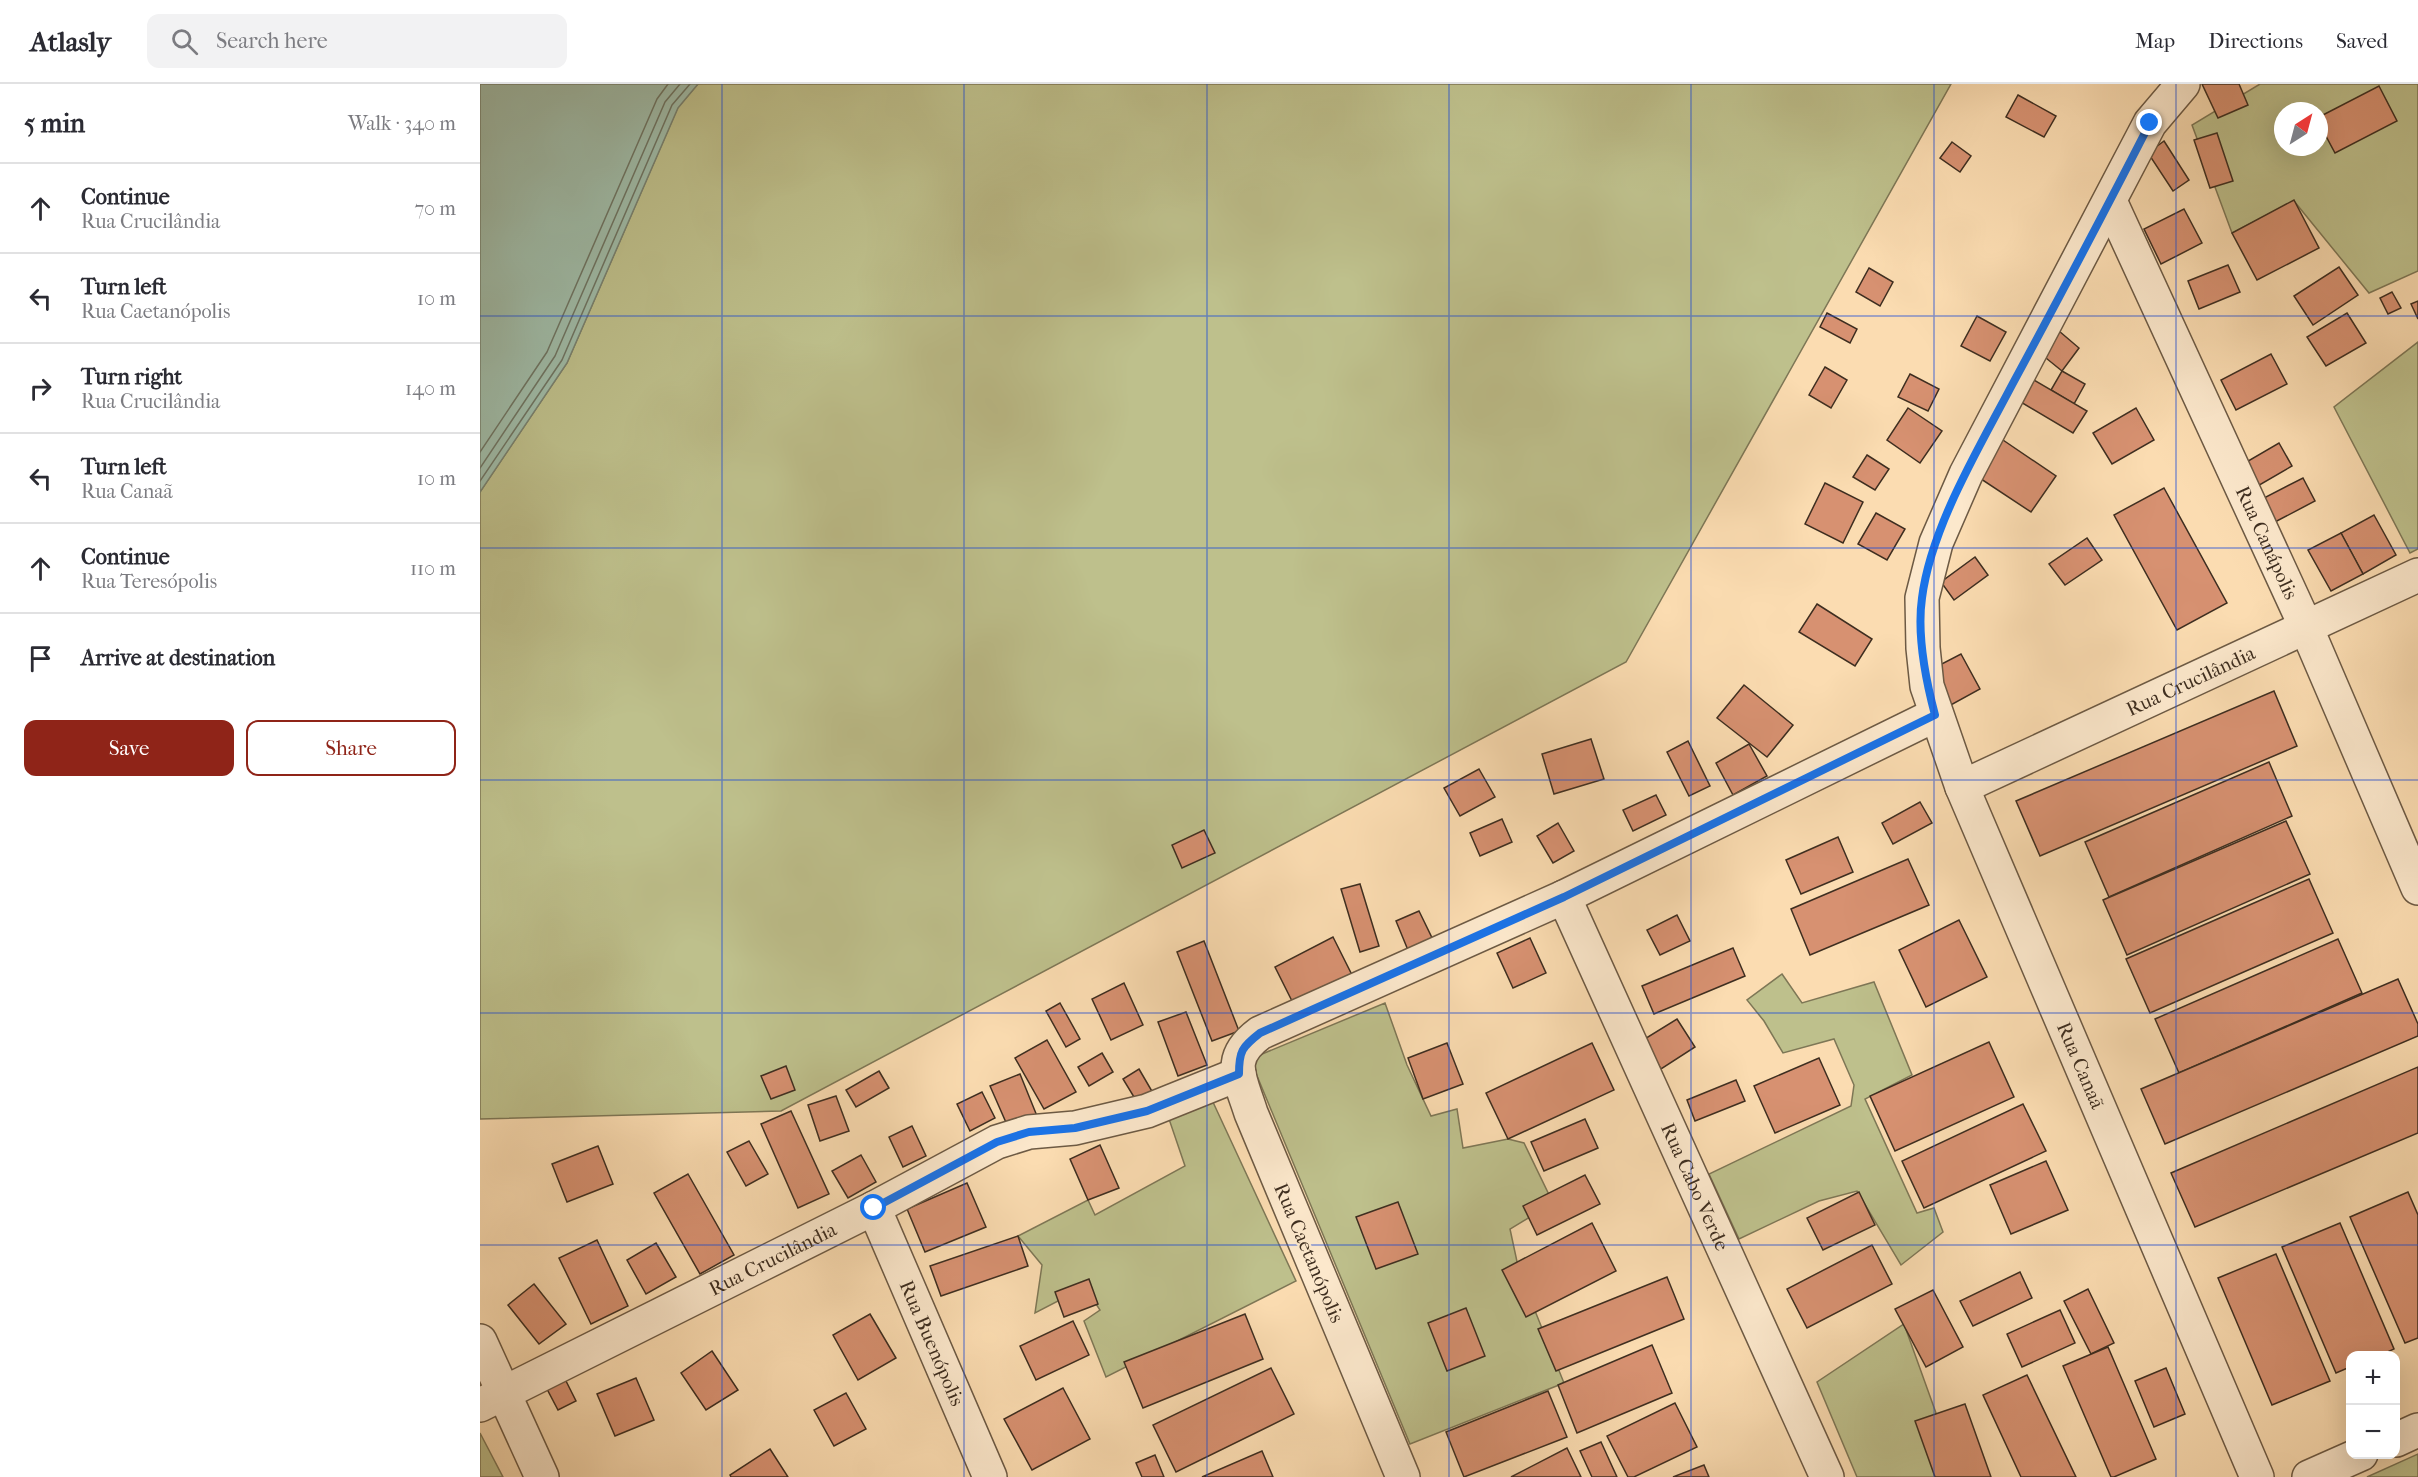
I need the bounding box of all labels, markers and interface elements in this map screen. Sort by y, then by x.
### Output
search box [147,14,567,68]
text: Atlasly [30,25,111,58]
icon: search [168,25,201,58]
text: Search here [216,28,328,54]
text: Map [2135,29,2175,53]
text: Directions [2208,29,2303,53]
text: Saved [2336,29,2388,53]
north arrow [2274,102,2328,156]
text: 5 min [24,108,85,139]
route end [2136,109,2162,135]
text: Walk · 340 m [348,112,456,135]
text: Continue [81,184,170,210]
icon: ahead [24,192,57,225]
text: 70 m [414,197,456,220]
text: Rua Crucilândia [81,210,220,233]
text: Turn left [81,274,167,300]
icon: left [24,282,57,315]
text: 10 m [417,287,456,310]
text: Rua Caetanópolis [81,300,230,323]
text: Turn right [81,364,182,390]
icon: right [24,372,57,405]
text: 140 m [405,377,456,400]
text: Rua Crucilândia [81,390,220,413]
text: Turn left [81,454,167,480]
icon: left [24,462,57,495]
text: 10 m [417,467,456,490]
text: Rua Canaã [81,480,173,503]
street label: Rua Canápolis [2231,482,2303,603]
text: Continue [81,544,170,570]
icon: ahead [24,552,57,585]
text: 110 m [410,557,456,580]
text: Rua Teresópolis [81,570,217,593]
street label: Rua Crucilândia [2122,641,2259,721]
icon: arrive [24,642,57,675]
text: Arrive at destination [81,645,275,671]
button: Save [24,720,234,776]
button: Share [246,720,456,776]
street label: Rua Canaã [2052,1018,2110,1113]
street label: Rua Cabo Verde [1656,1119,1734,1254]
street label: Rua Caetanópolis [1269,1180,1349,1326]
route start [860,1194,886,1220]
street label: Rua Crucilândia [705,1217,841,1300]
street label: Rua Buenópolis [895,1277,969,1409]
map controls [2346,1351,2400,1459]
button: + [2346,1351,2400,1405]
button: − [2346,1405,2400,1459]

